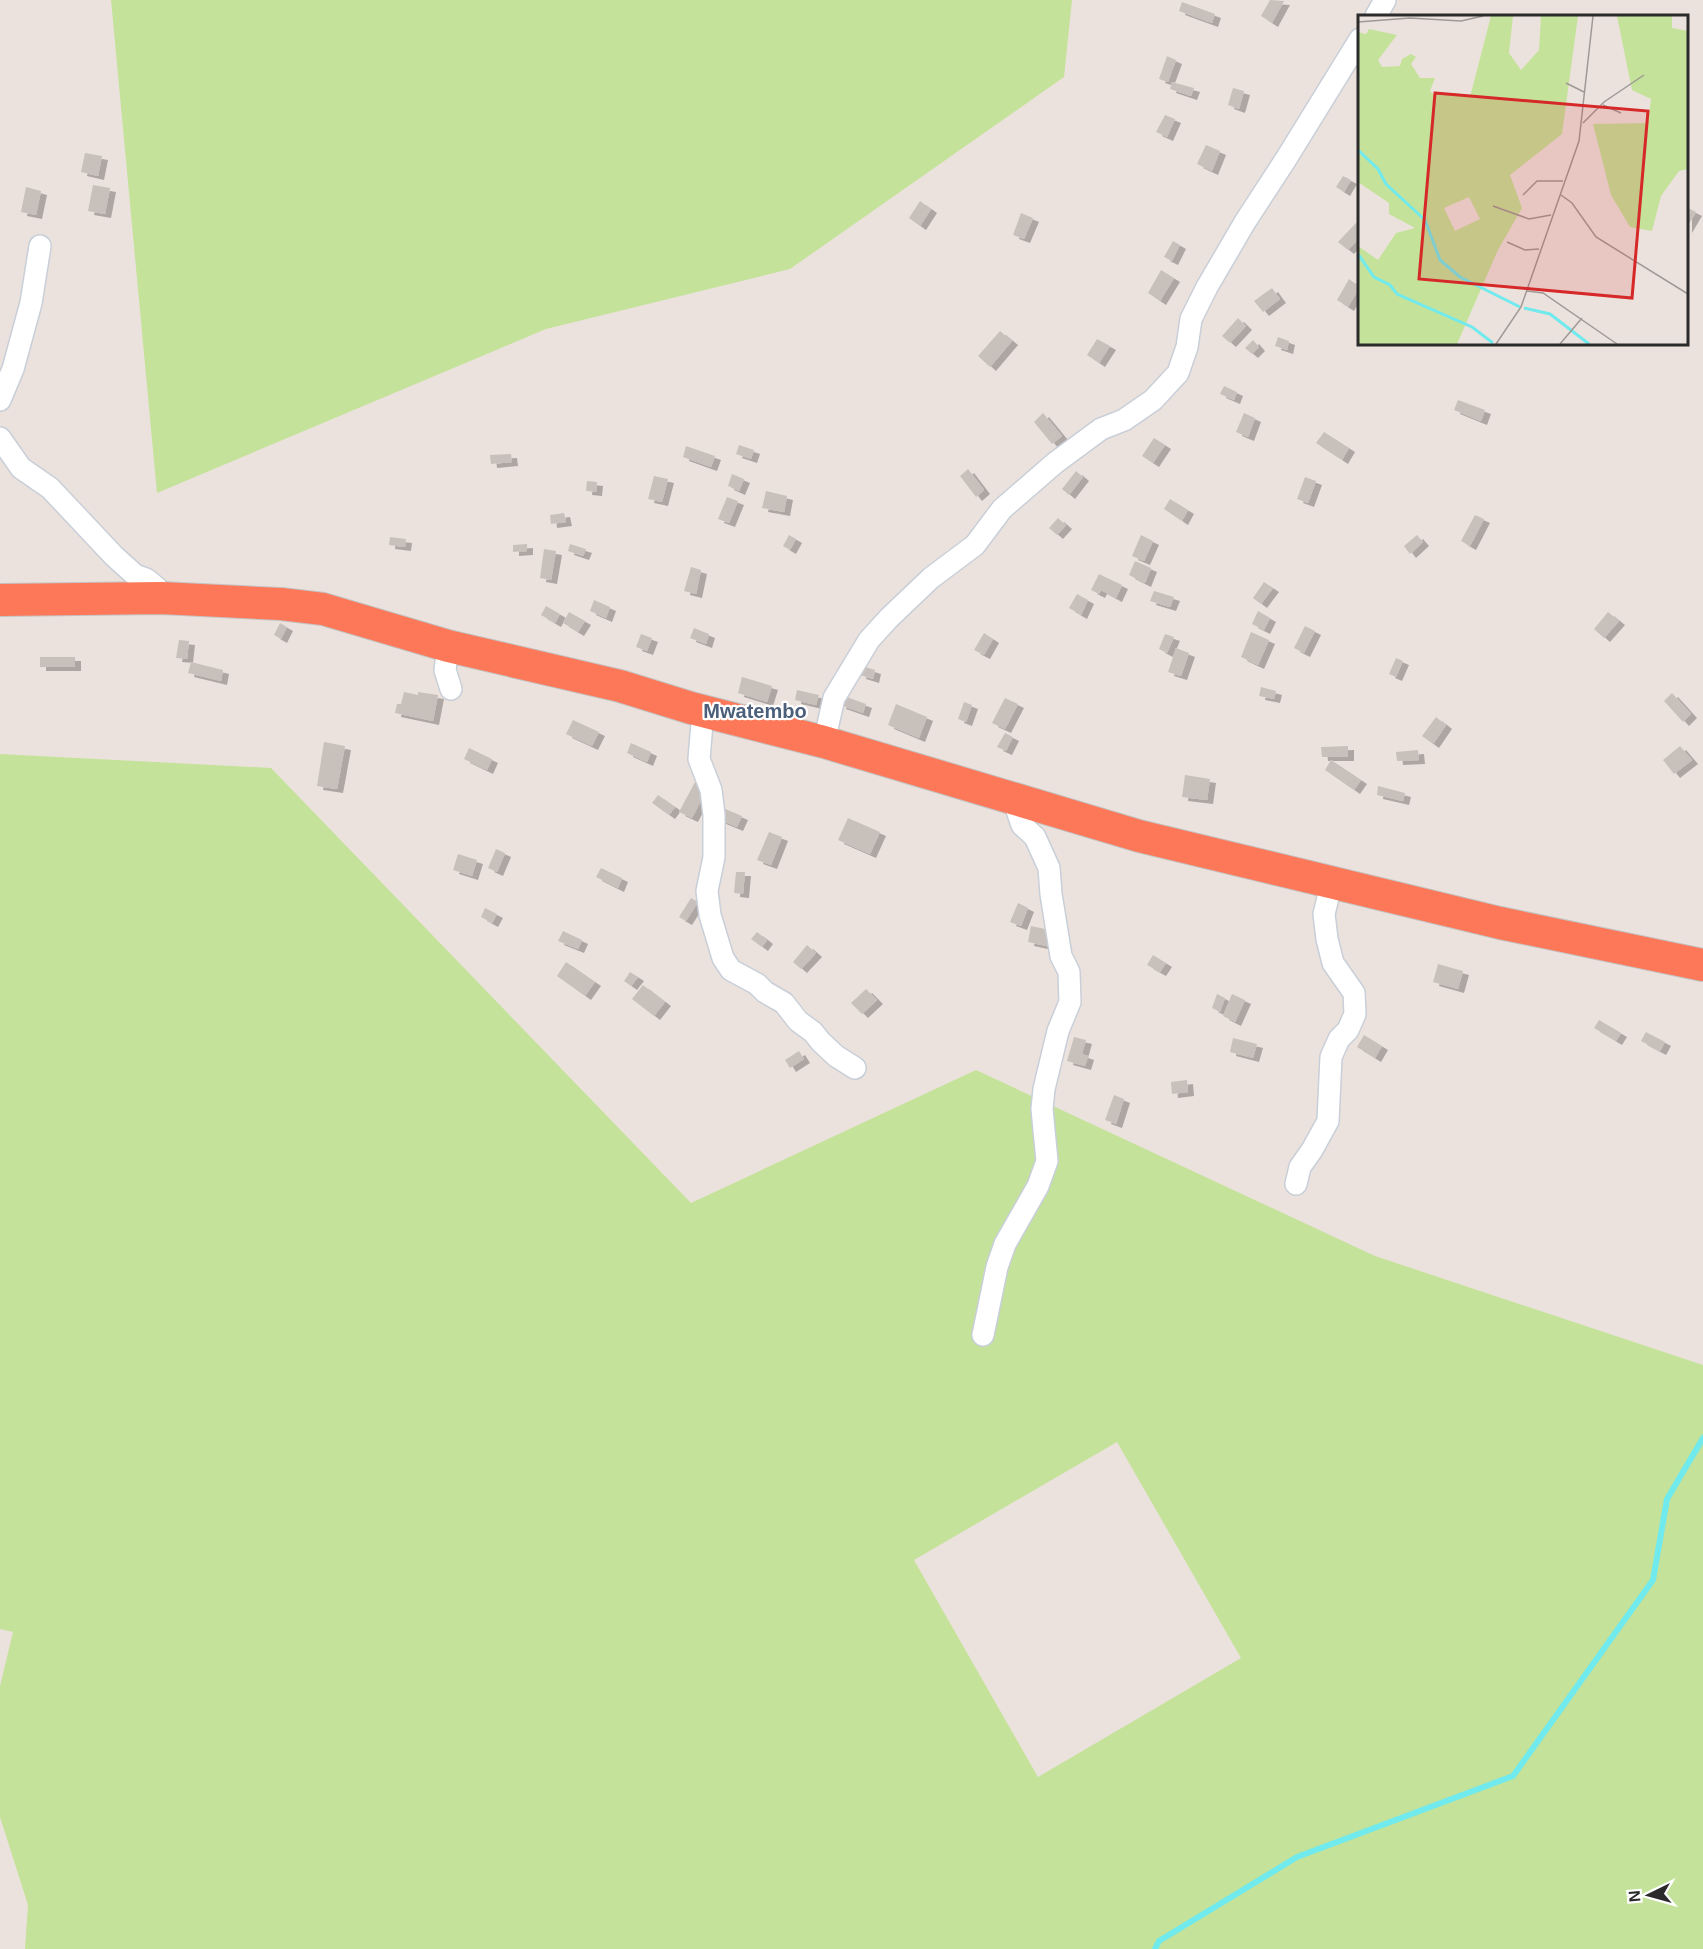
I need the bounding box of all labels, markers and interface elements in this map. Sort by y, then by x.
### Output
inset map [1358,15,1688,345]
district label: Mwatembo [703,700,807,722]
north arrow [1619,1865,1679,1925]
text: N [1626,1890,1644,1903]

